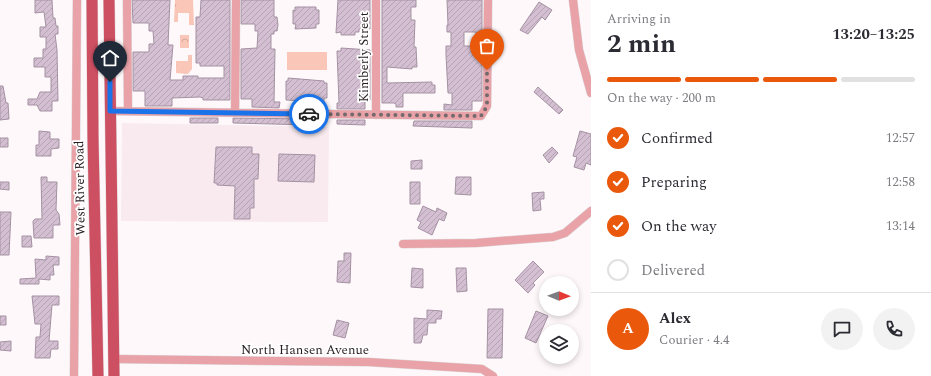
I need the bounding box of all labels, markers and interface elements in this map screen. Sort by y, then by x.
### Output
text: Arriving in [607,9,671,29]
street label: Kimberly Street [354,11,374,102]
text: 13:20–13:25 [832,23,915,46]
text: 2 min [607,24,676,64]
pin [470,29,504,70]
icon: bag [476,35,498,57]
pin [93,41,127,82]
icon: home [99,47,121,69]
text: On the way · 200 m [607,88,716,108]
courier [289,94,329,134]
icon: car [298,103,320,125]
icon: check [607,127,629,149]
text: Confirmed [641,127,713,150]
text: 12:57 [886,128,915,148]
street label: West River Road [69,140,91,236]
icon: check [607,171,629,193]
text: Preparing [641,171,707,194]
text: 12:58 [886,172,915,192]
icon: check [607,215,629,237]
text: On the way [641,215,716,238]
text: 13:14 [886,216,915,236]
text: Delivered [641,259,705,282]
north arrow [539,276,579,316]
map controls [539,276,579,364]
text: Alex [659,307,691,330]
button: chat [821,308,863,350]
button: phone [873,308,915,350]
text: A [622,317,634,340]
button: layers [539,324,579,364]
text: Courier · 4.4 [659,330,729,350]
street label: North Hansen Avenue [241,340,369,360]

